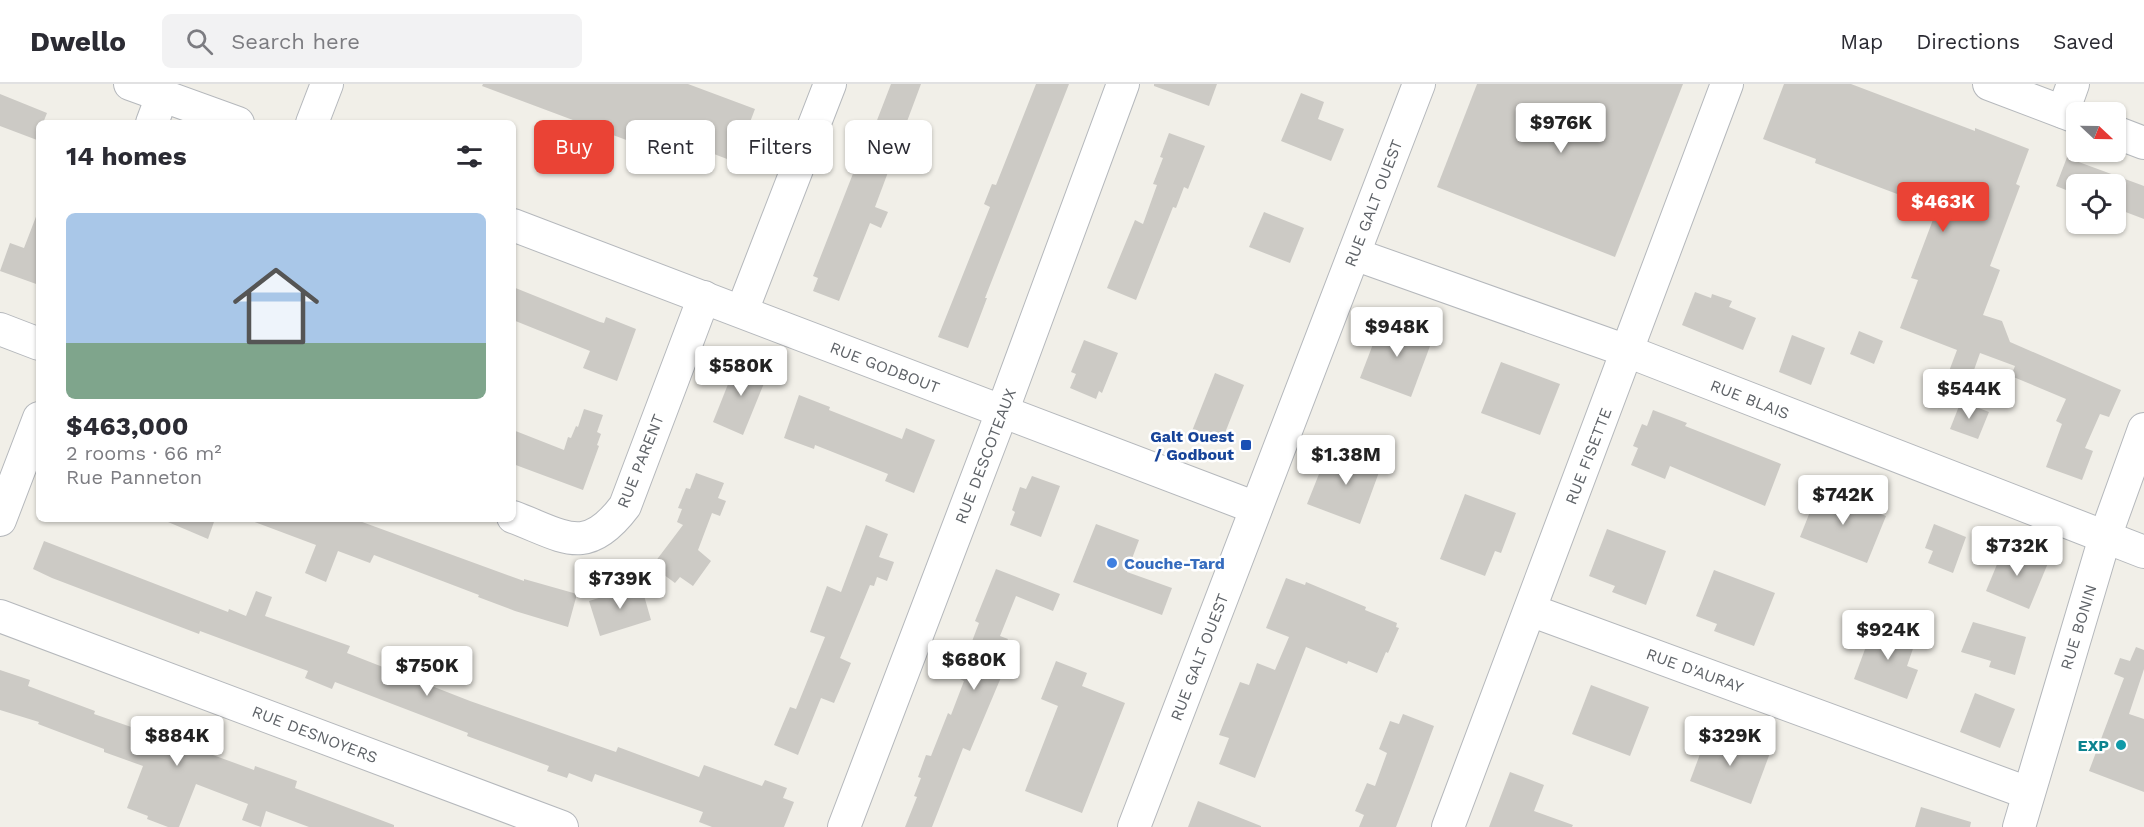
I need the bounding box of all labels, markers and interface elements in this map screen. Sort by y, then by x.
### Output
search box [162,14,582,68]
text: Dwello [30,25,126,58]
icon: search [183,25,216,58]
text: Search here [231,29,360,54]
text: Map [1840,29,1883,54]
text: Directions [1916,29,2020,54]
text: Saved [2053,29,2114,54]
north arrow [2066,102,2126,162]
map controls [2066,102,2126,234]
pin: $976K [1519,103,1603,154]
text: $976K [1530,110,1592,134]
chip: Buy [534,120,614,174]
chip: Rent [626,120,715,174]
chip: Filters [727,120,833,174]
chip: New [845,120,932,174]
street label: RUE GALT OUEST [1340,136,1407,270]
icon: filters [453,140,486,173]
text: 14 homes [66,141,187,171]
button: locate [2066,174,2126,234]
pin: $463K [1901,182,1985,233]
text: $463K [1911,189,1975,213]
icon: home [222,252,330,360]
pin: $948K [1355,307,1439,358]
text: $948K [1365,314,1429,338]
street label: RUE GODBOUT [827,338,943,397]
pin: $580K [699,346,783,397]
text: $580K [709,353,773,377]
pin: $544K [1927,369,2011,420]
street label: RUE BLAIS [1708,376,1792,423]
text: $544K [1937,376,2001,400]
street label: RUE DESCOTEAUX [951,386,1020,526]
street label: RUE FISETTE [1561,405,1616,507]
text: $463,000 [66,411,188,441]
street label: RUE PARENT [613,411,668,511]
place label: Galt Ouest / Godbout [1150,427,1234,464]
pin: $1.38M [1297,435,1395,486]
marker: Galt Ouest / Godbout [1239,438,1253,452]
text: 2 rooms · 66 m² [66,441,222,465]
text: $1.38M [1311,442,1381,466]
text: Rue Panneton [66,465,202,489]
pin: $742K [1801,475,1885,526]
text: $742K [1812,482,1874,506]
pin: $732K [1975,526,2059,577]
text: $732K [1986,533,2048,557]
place label: Couche-Tard [1124,554,1225,573]
marker: Couche-Tard [1105,556,1119,570]
pin: $739K [578,559,662,610]
text: $739K [588,566,652,590]
street label: RUE BONIN [2056,582,2100,672]
street label: RUE GALT OUEST [1166,590,1233,724]
pin: $924K [1846,610,1930,661]
text: $924K [1856,617,1920,641]
pin: $680K [932,640,1016,691]
street label: RUE D'AURAY [1644,644,1746,697]
pin: $750K [385,646,469,697]
text: $680K [942,647,1006,671]
text: $750K [395,653,459,677]
street label: RUE DESNOYERS [249,702,380,767]
pin: $884K [135,716,219,767]
pin: $329K [1688,716,1772,767]
text: $884K [145,723,209,747]
text: $329K [1699,723,1761,747]
place label: EXP [2078,736,2109,755]
marker: EXP [2114,738,2128,752]

